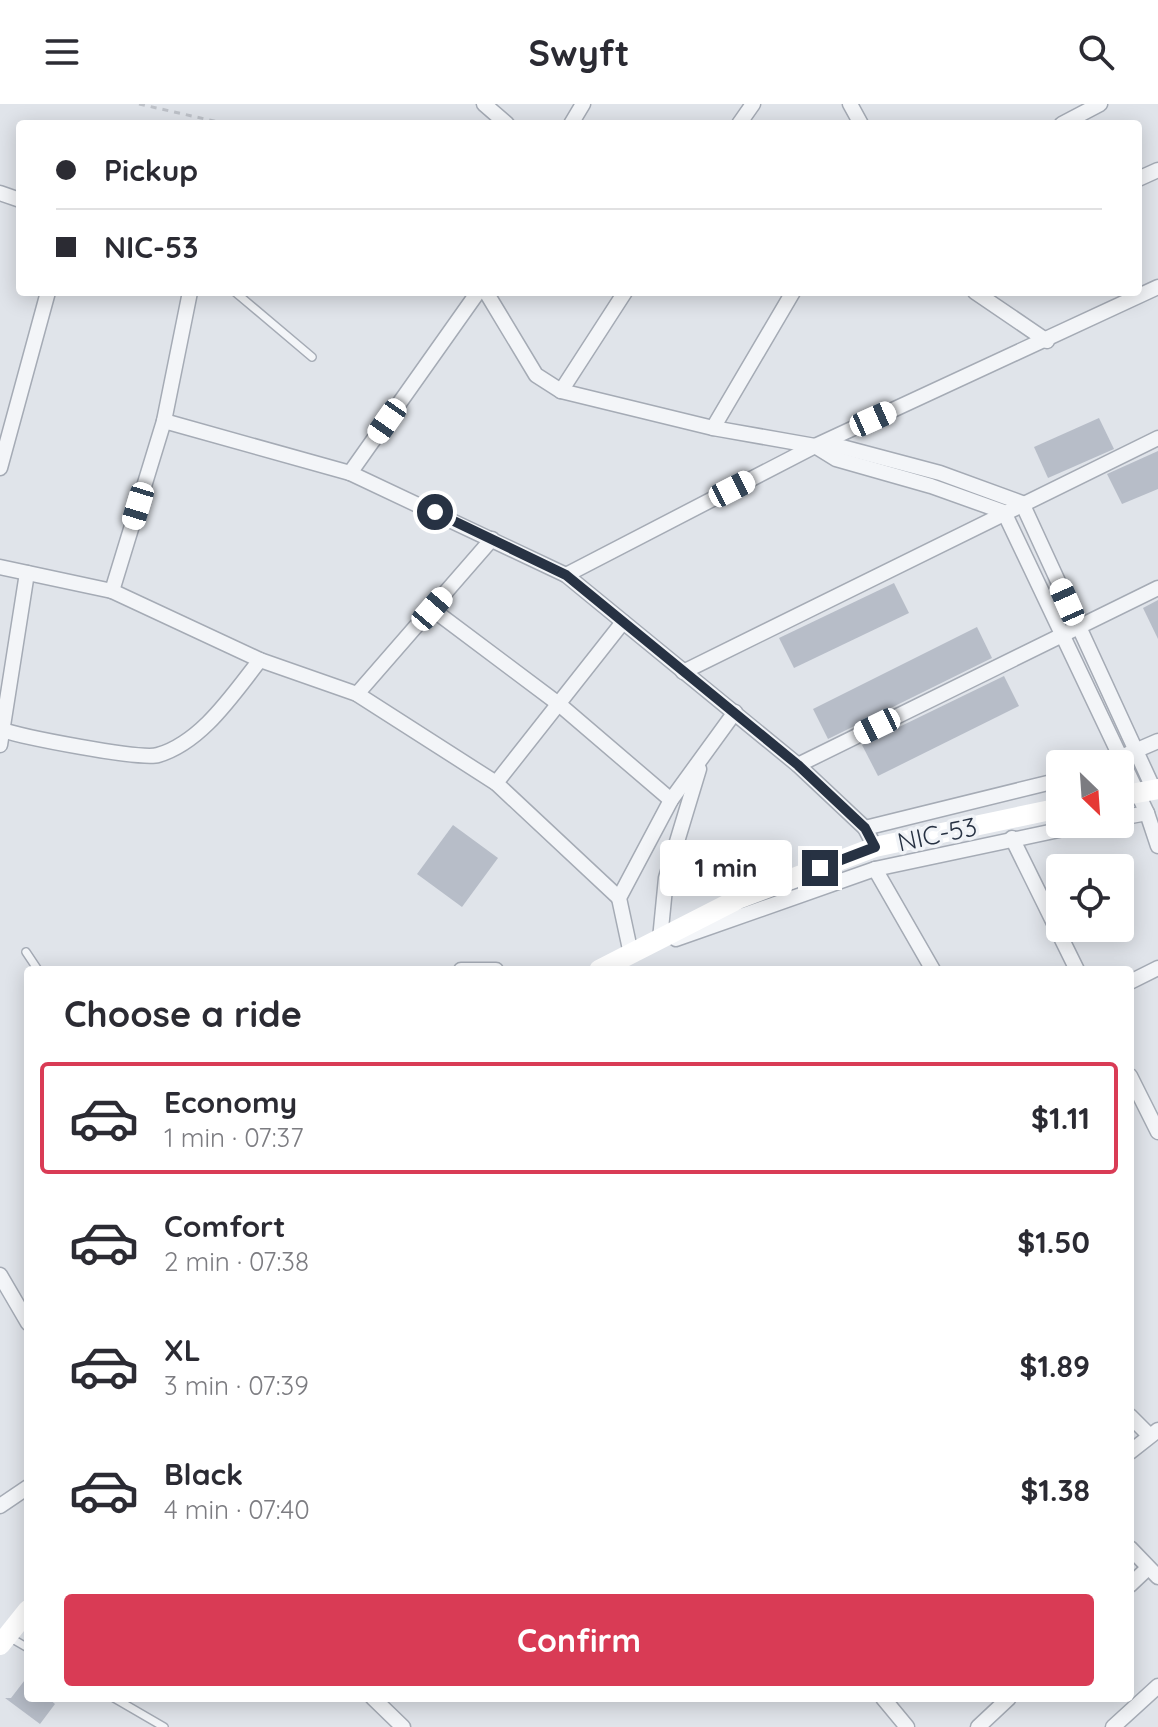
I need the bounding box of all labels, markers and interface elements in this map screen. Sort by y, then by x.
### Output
icon: menu [40,30,84,74]
text: Swyft [529,30,629,75]
icon: search [1074,30,1118,74]
text: Pickup [104,151,198,189]
text: NIC-53 [104,228,198,266]
car [363,394,411,448]
car [846,398,900,440]
car [705,467,759,511]
car [120,480,156,532]
route start [417,494,453,530]
car [1046,575,1088,629]
car [407,583,457,635]
car [850,705,904,747]
north arrow [1046,750,1134,838]
map controls [1046,750,1134,942]
street label: NIC-53 [894,810,980,858]
callout: 1 min [660,840,792,896]
route end [802,850,838,886]
text: 1 min [695,851,758,884]
button: locate [1046,854,1134,942]
text: Choose a ride [64,991,302,1036]
icon: car [68,1082,140,1154]
text: Economy [164,1083,297,1121]
text: $1.11 [1031,1099,1090,1137]
text: 1 min · 07:37 [164,1121,304,1154]
icon: car [68,1206,140,1278]
text: Comfort [164,1207,285,1245]
text: $1.50 [1017,1223,1090,1261]
text: 2 min · 07:38 [164,1245,309,1278]
icon: car [68,1330,140,1402]
text: XL [164,1331,201,1369]
text: $1.89 [1019,1347,1090,1385]
text: 3 min · 07:39 [164,1369,309,1402]
icon: car [68,1454,140,1526]
text: Black [164,1455,243,1493]
text: $1.38 [1020,1471,1090,1509]
text: 4 min · 07:40 [164,1493,310,1526]
button: Confirm [64,1594,1094,1686]

